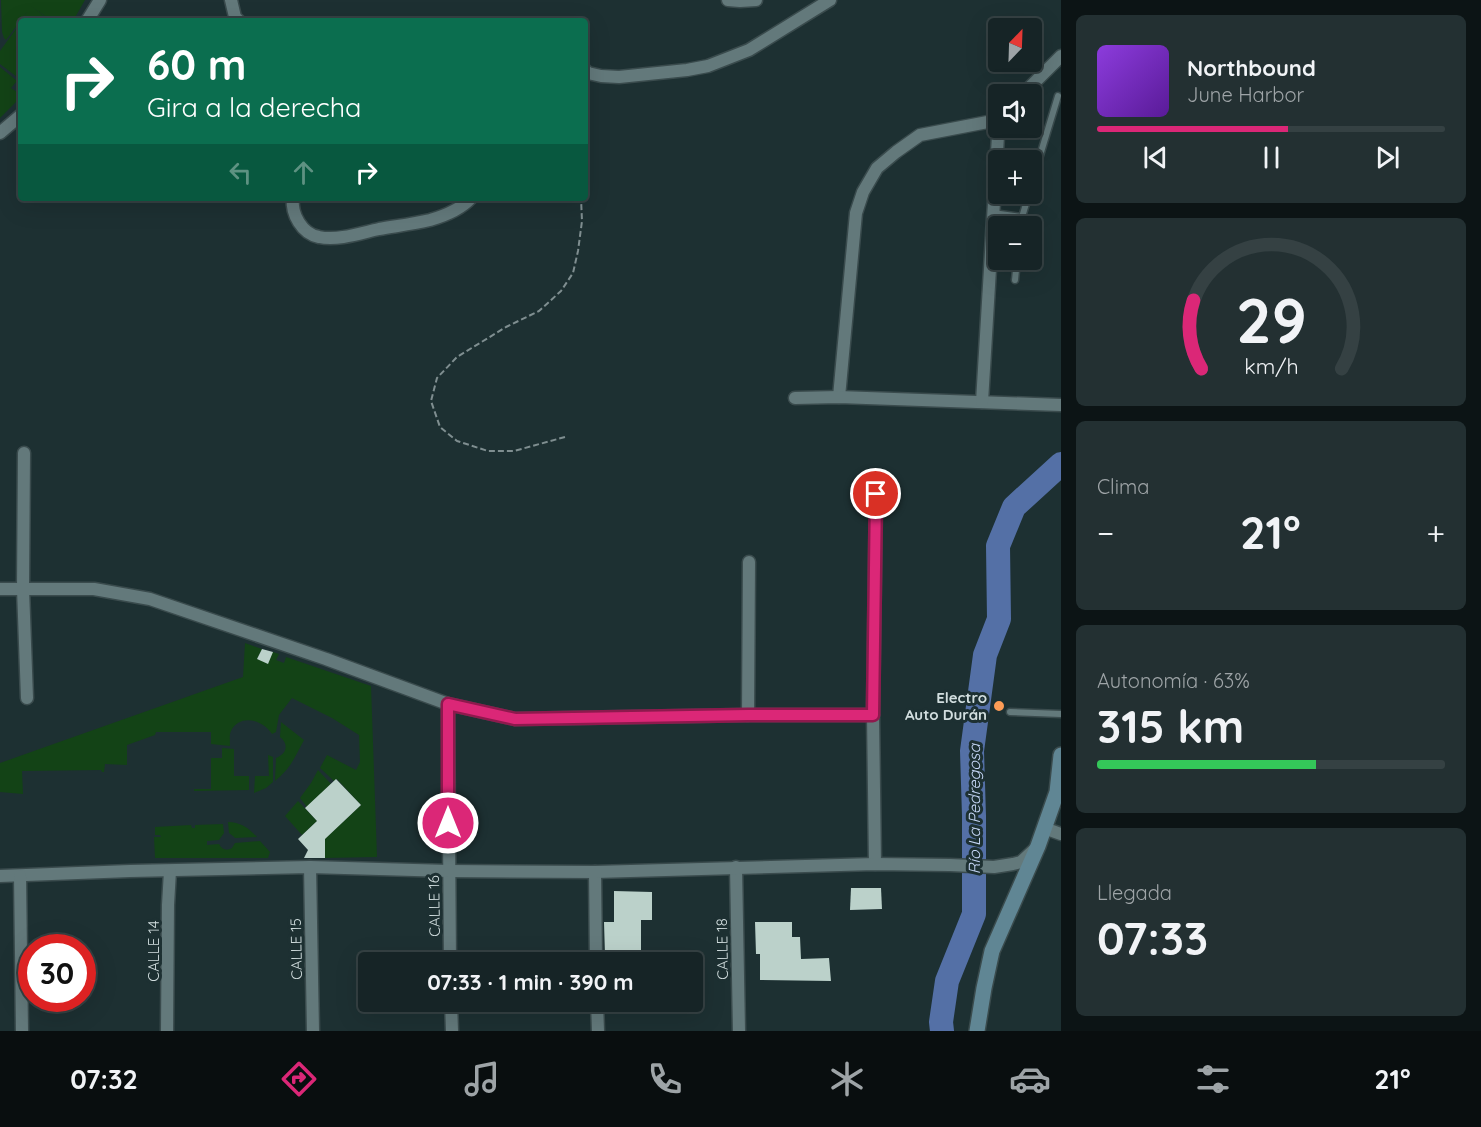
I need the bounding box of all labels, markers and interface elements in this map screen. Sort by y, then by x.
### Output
north arrow [988,18,1042,72]
map controls [988,18,1042,270]
text: 60 m [147,38,247,91]
icon: right [48,42,126,120]
text: Northbound [1187,54,1316,82]
text: June Harbor [1187,82,1304,107]
button: sound [988,84,1042,138]
text: Gira a la derecha [147,90,361,124]
icon: previous [1139,141,1172,174]
icon: pause [1255,141,1288,174]
icon: next [1371,141,1404,174]
button: + [988,150,1042,204]
icon: left [224,156,257,189]
icon: ahead [287,156,320,189]
icon: right [350,156,383,189]
button: − [988,216,1042,270]
text: 29 [1236,281,1306,359]
text: km/h [1244,354,1298,380]
pin [850,468,901,519]
text: Clima [1097,474,1149,499]
icon: arrive [859,477,892,510]
text: 21° [1240,504,1301,560]
text: − [1097,512,1114,553]
text: + [1426,512,1445,553]
text: Autonomía · 63% [1097,668,1250,693]
place label: Electro Auto Durán [905,688,987,724]
text: 315 km [1097,698,1244,754]
marker: Electro Auto Durán [992,699,1006,713]
water label: Río La Pedregosa [964,743,984,874]
position arrow [416,791,480,855]
street label: CALLE 16 [424,875,444,937]
text: Llegada [1097,880,1172,905]
text: 07:33 [1097,910,1208,966]
street label: CALLE 15 [286,918,306,980]
street label: CALLE 18 [712,918,732,980]
street label: CALLE 14 [144,920,163,982]
speed limit sign: 30 [18,934,96,1012]
text: 07:33 · 1 min · 390 m [427,968,634,996]
icon: directions [278,1058,320,1100]
icon: music [461,1058,503,1100]
icon: phone [644,1058,686,1100]
icon: climate [826,1058,868,1100]
icon: car [1009,1058,1051,1100]
icon: filters [1192,1058,1234,1100]
text: 07:32 [70,1062,138,1096]
text: 21° [1374,1062,1411,1096]

